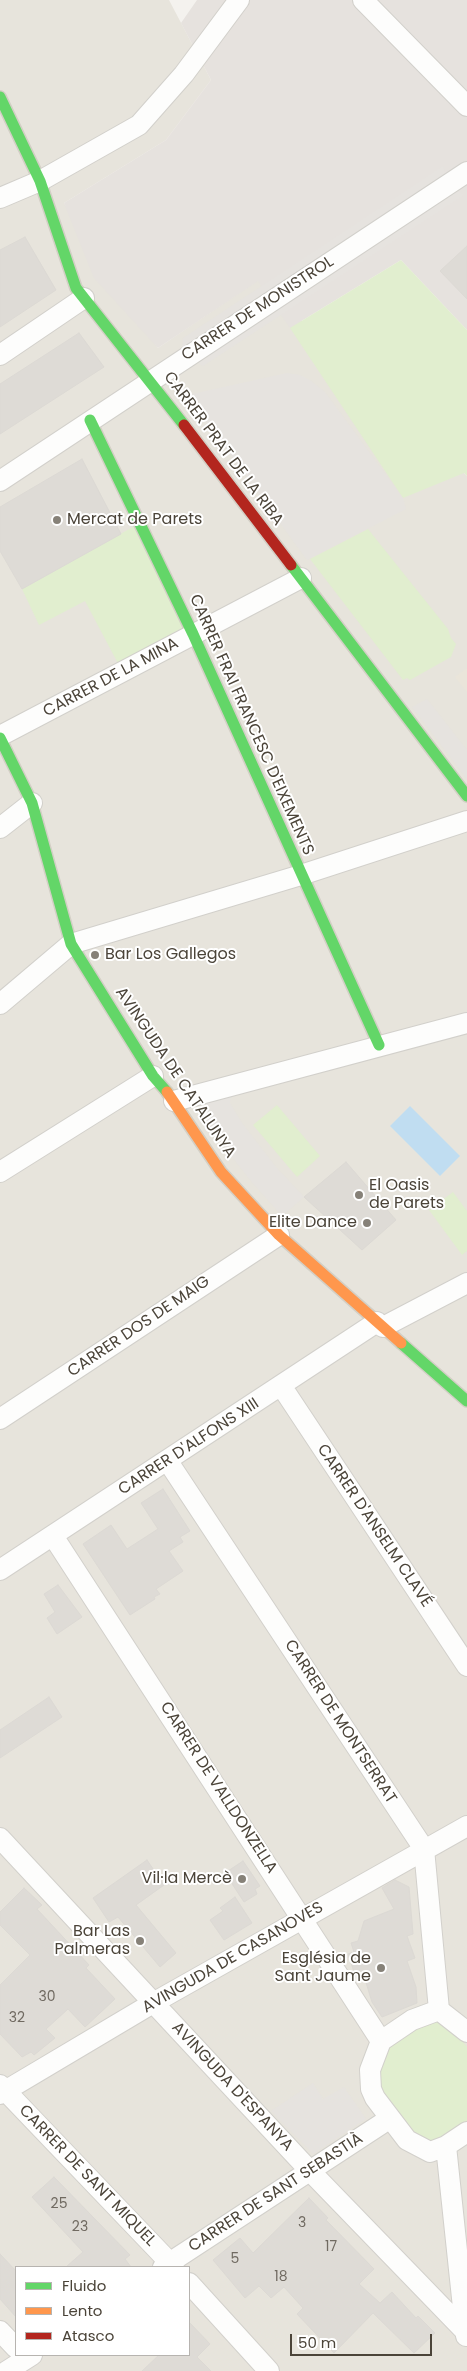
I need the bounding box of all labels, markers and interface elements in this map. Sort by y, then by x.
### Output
street label: CARRER DE MONISTROL [178,253,338,365]
street label: CARRER PRAT DE LA RIBA [159,368,287,530]
place label: Mercat de Parets [67,510,202,530]
marker: Mercat de Parets [51,514,63,526]
street label: CARRER FRAI FRANCESC D'EIXEMENTS [185,592,317,858]
street label: CARRER DE LA MINA [40,634,182,722]
place label: Bar Los Gallegos [105,945,236,965]
marker: Bar Los Gallegos [89,949,101,961]
street label: AVINGUDA DE CATALUNYA [111,984,239,1162]
place label: El Oasis de Parets [369,1176,444,1214]
marker: El Oasis de Parets [353,1189,365,1201]
place label: Elite Dance [269,1213,357,1233]
marker: Elite Dance [361,1217,373,1229]
street label: CARRER DOS DE MAIG [64,1272,214,1382]
street label: CARRER D'ALFONS XIII [115,1394,263,1500]
street label: CARRER D'ANSELM CLAVÉ [312,1441,436,1611]
street label: CARRER DE MONTSERRAT [280,1637,400,1807]
street label: CARRER DE VALLDONZELLA [155,1699,281,1877]
place label: Vil·la Mercè [142,1869,232,1889]
marker: Vil·la Mercè [236,1873,248,1885]
street label: AVINGUDA DE CASANOVES [139,1898,327,2018]
place label: Bar Las Palmeras [54,1922,130,1960]
marker: Bar Las Palmeras [134,1935,146,1947]
place label: Església de Sant Jaume [275,1949,371,1987]
marker: Església de Sant Jaume [375,1962,387,1974]
house number: 30 [38,1989,56,2005]
house number: 32 [9,2010,25,2026]
street label: AVINGUDA D'ESPANYA [167,2019,297,2155]
street label: CARRER DE SANT MIQUEL [14,2101,160,2251]
street label: CARRER DE SANT SEBASTIÀ [185,2129,367,2257]
house number: 25 [51,2196,67,2212]
house number: 3 [298,2215,306,2231]
house number: 23 [72,2219,88,2235]
house number: 17 [325,2239,337,2255]
house number: 5 [231,2251,239,2267]
legend [15,2266,190,2356]
house number: 18 [274,2269,288,2285]
text: Fluido [62,2275,106,2296]
text: Lento [62,2300,102,2321]
scale bar [292,2324,434,2356]
text: Atasco [62,2325,114,2346]
text: 50 m [298,2332,336,2353]

